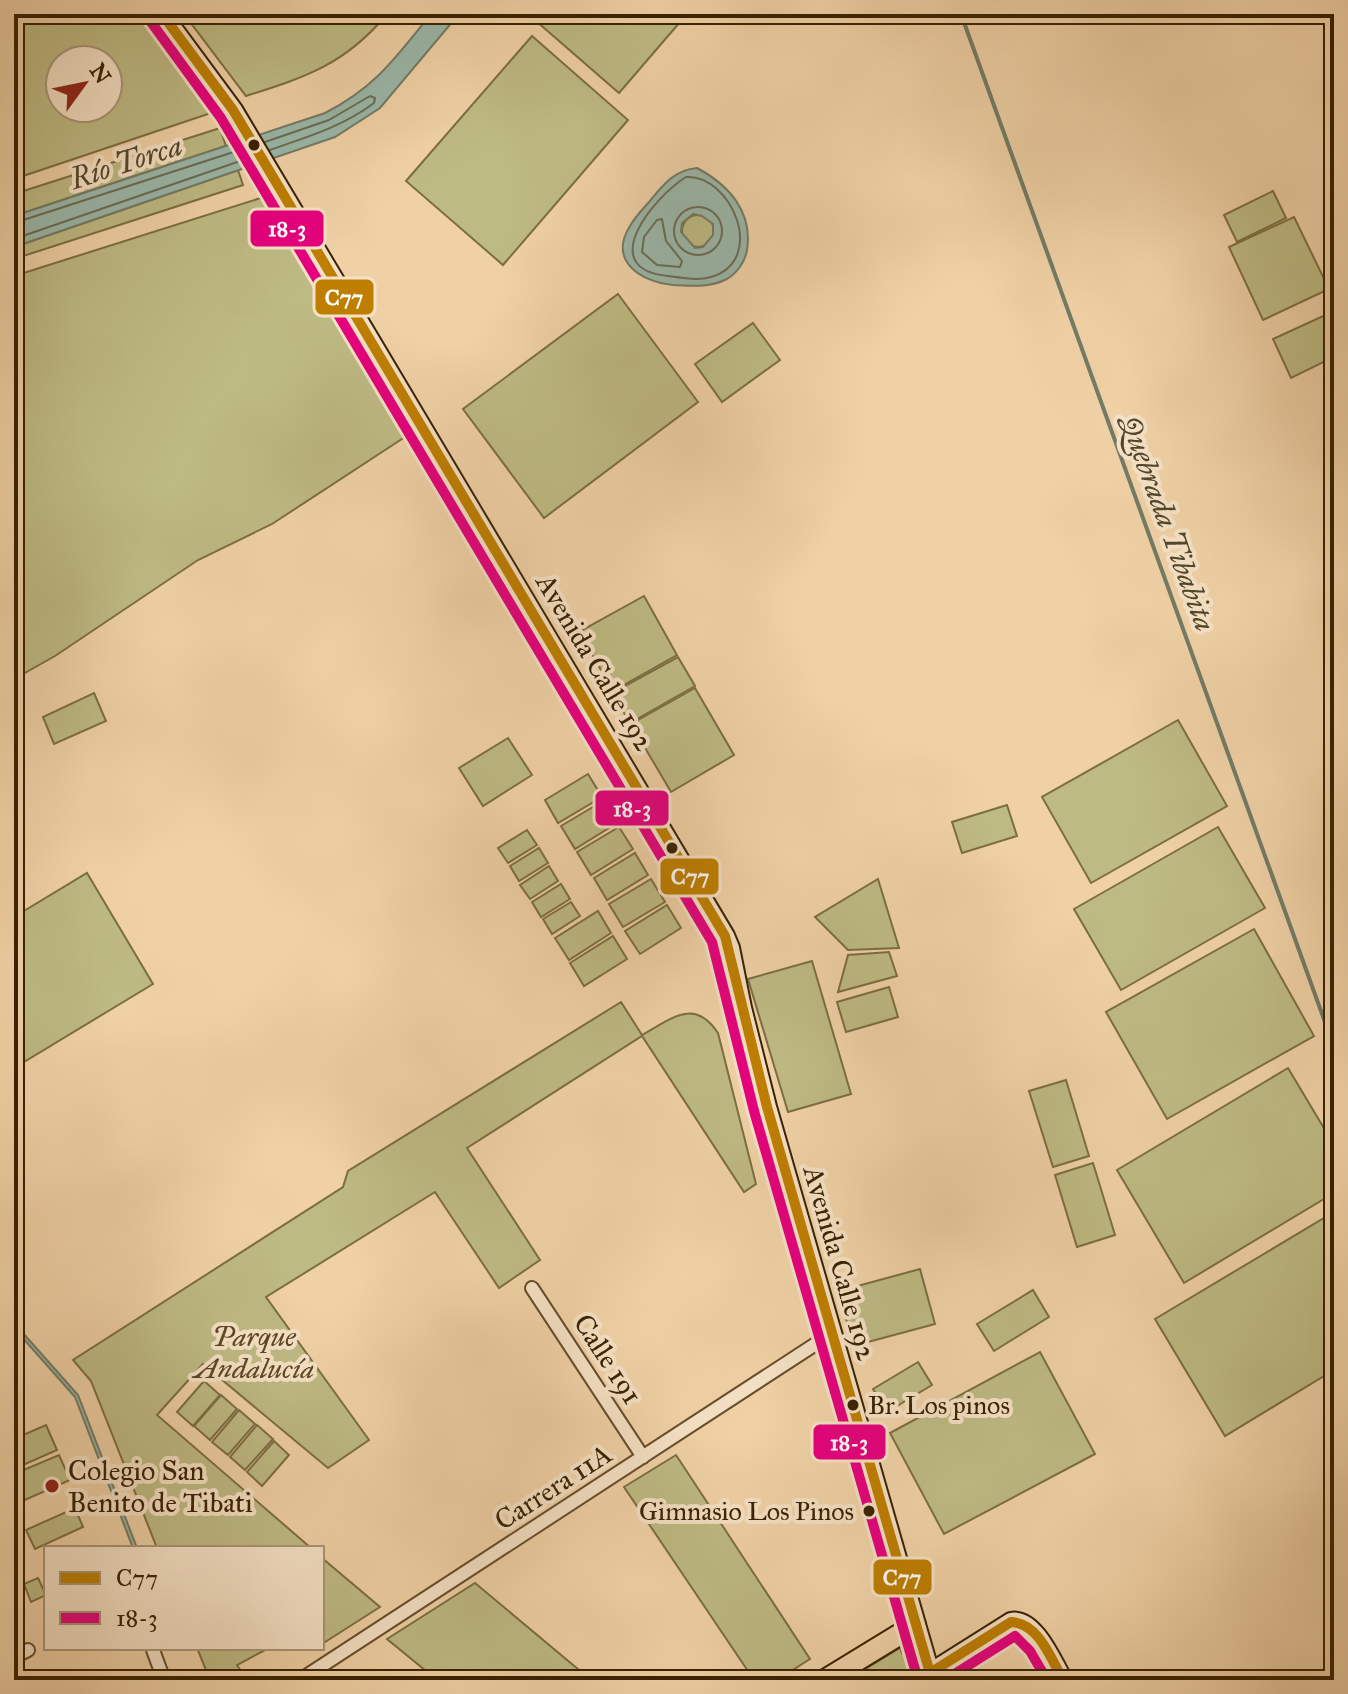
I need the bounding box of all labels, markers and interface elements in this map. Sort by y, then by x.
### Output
north arrow [44,44,124,124]
text: N [84,58,117,89]
water label: Río Torca [64,127,187,197]
unlabelled marker [246,137,262,153]
line badge: 18-3 [249,209,325,248]
text: 18-3 [268,215,306,242]
line badge: C77 [314,278,375,316]
text: C77 [325,284,363,311]
water label: Quebrada Tibabita [1112,408,1224,636]
street label: Avenida Calle 192 [528,566,662,757]
line badge: 18-3 [594,789,670,827]
text: 18-3 [613,795,651,822]
unlabelled marker [664,840,680,856]
line badge: C77 [659,857,720,896]
text: C77 [671,863,709,890]
street label: Avenida Calle 192 [795,1161,885,1364]
street label: Calle 191 [566,1307,650,1411]
park label: Parque Andalucía [191,1319,314,1386]
place label: Br. Los pinos [868,1389,1010,1421]
marker: Br. Los pinos [845,1397,861,1413]
line badge: 18-3 [812,1423,887,1461]
text: 18-3 [830,1429,868,1456]
street label: Carrera 11A [488,1436,618,1538]
place label: Colegio San Benito de Tibati [68,1453,253,1520]
marker: Colegio San Benito de Tibati [43,1477,61,1495]
place label: Gimnasio Los Pinos [639,1495,854,1527]
marker: Gimnasio Los Pinos [861,1503,877,1519]
legend [44,1546,324,1650]
line badge: C77 [872,1558,933,1596]
text: C77 [116,1563,158,1593]
text: C77 [883,1564,921,1591]
text: 18-3 [116,1603,158,1633]

